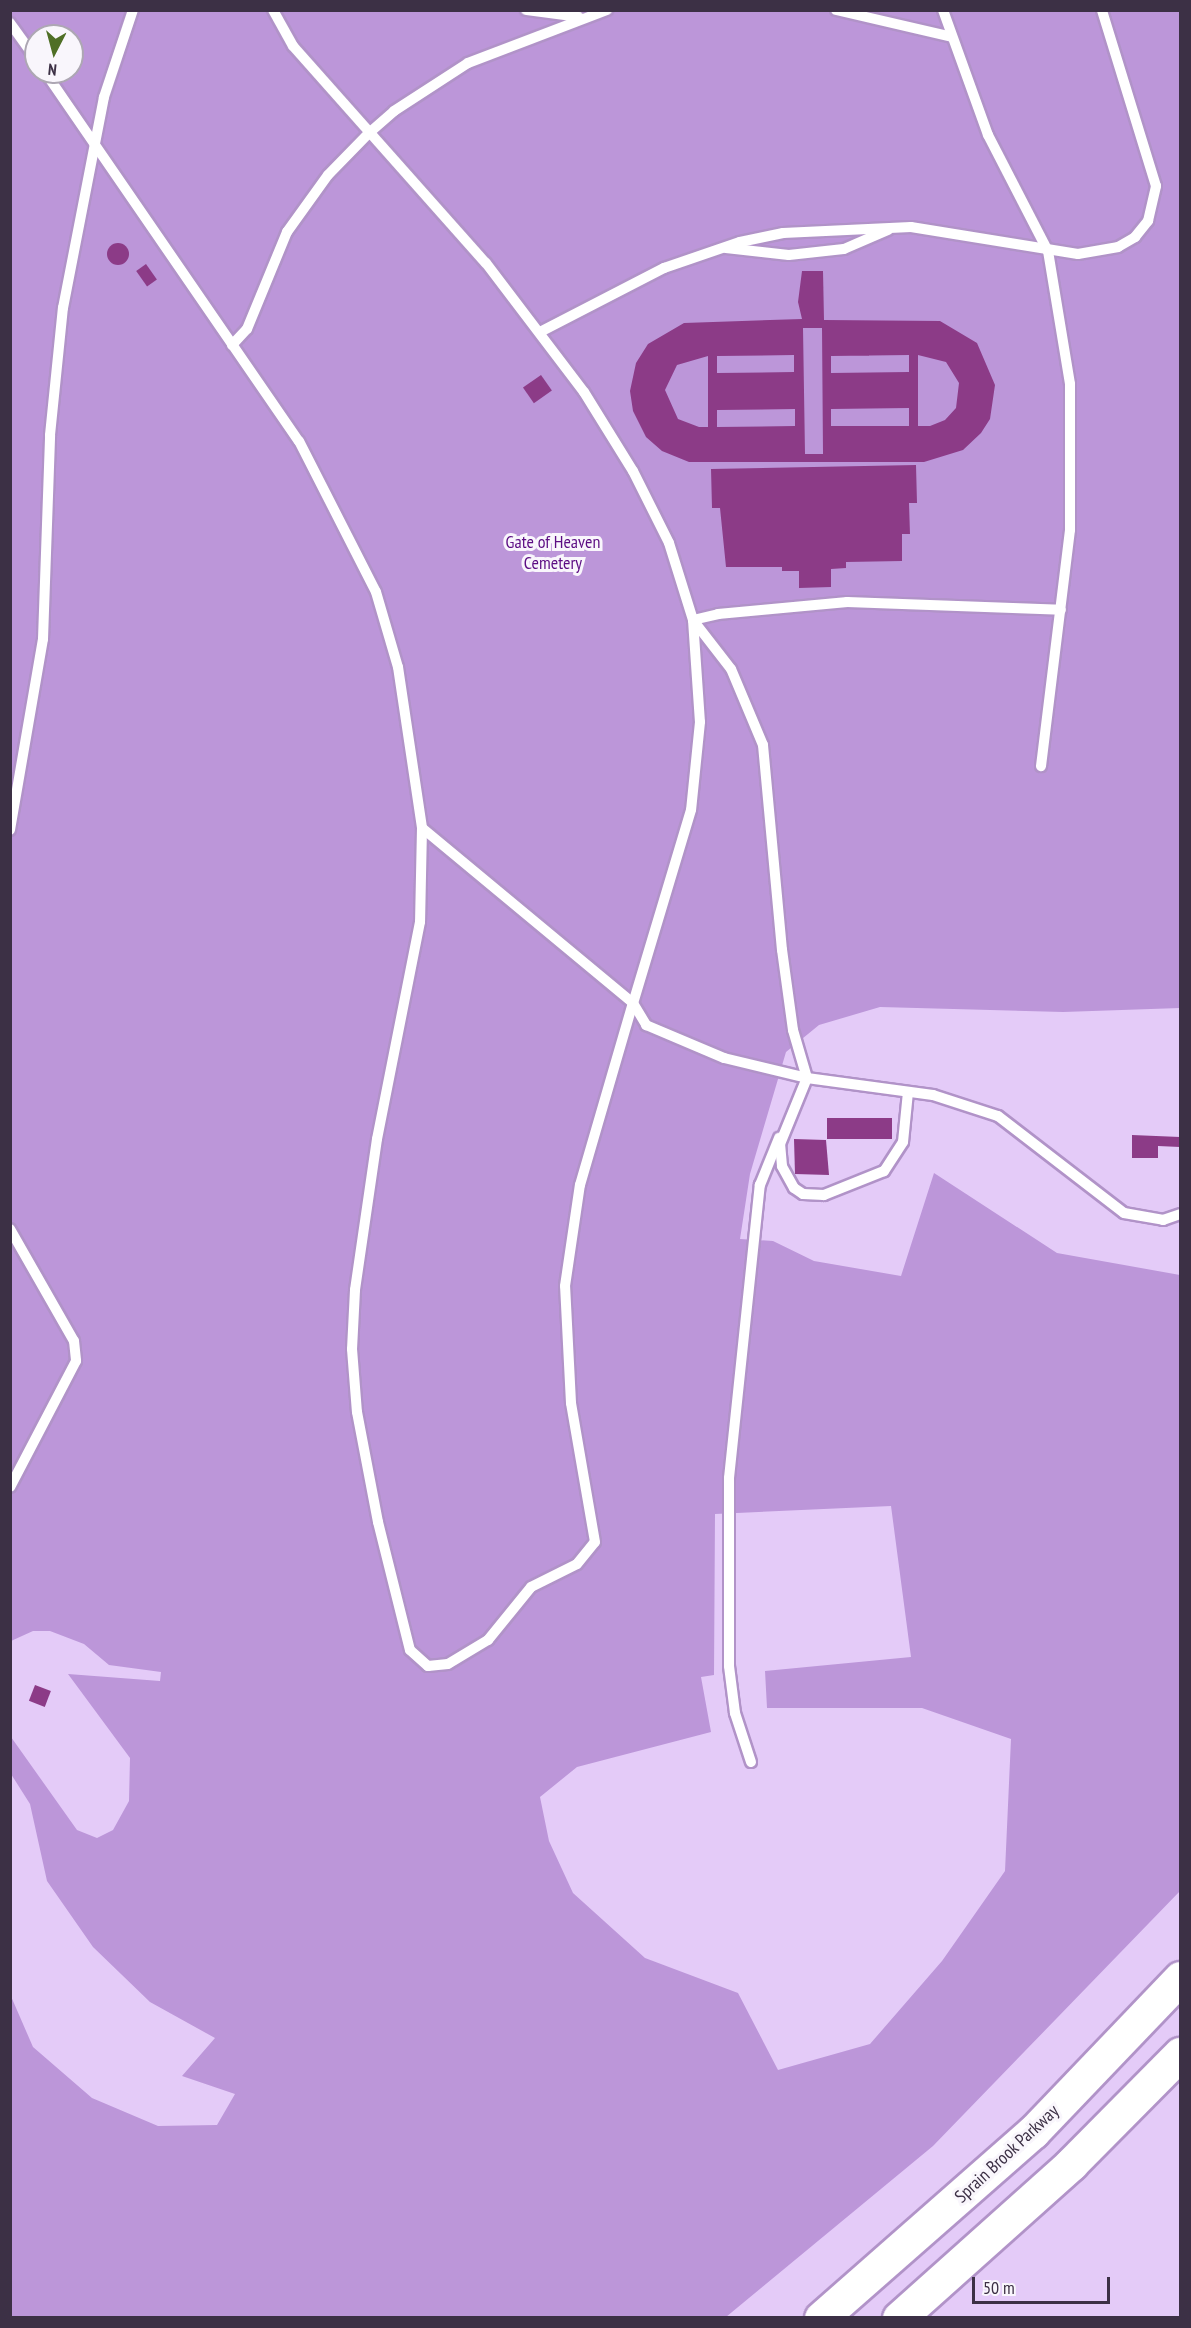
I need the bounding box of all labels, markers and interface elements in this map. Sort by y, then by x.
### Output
north arrow [24,24,84,84]
text: N [47,60,58,80]
park label: Gate of Heaven Cemetery [506,532,600,574]
street label: Sprain Brook Parkway [950,2100,1064,2208]
scale bar [975,2265,1113,2303]
text: 50 m [983,2276,1015,2299]

